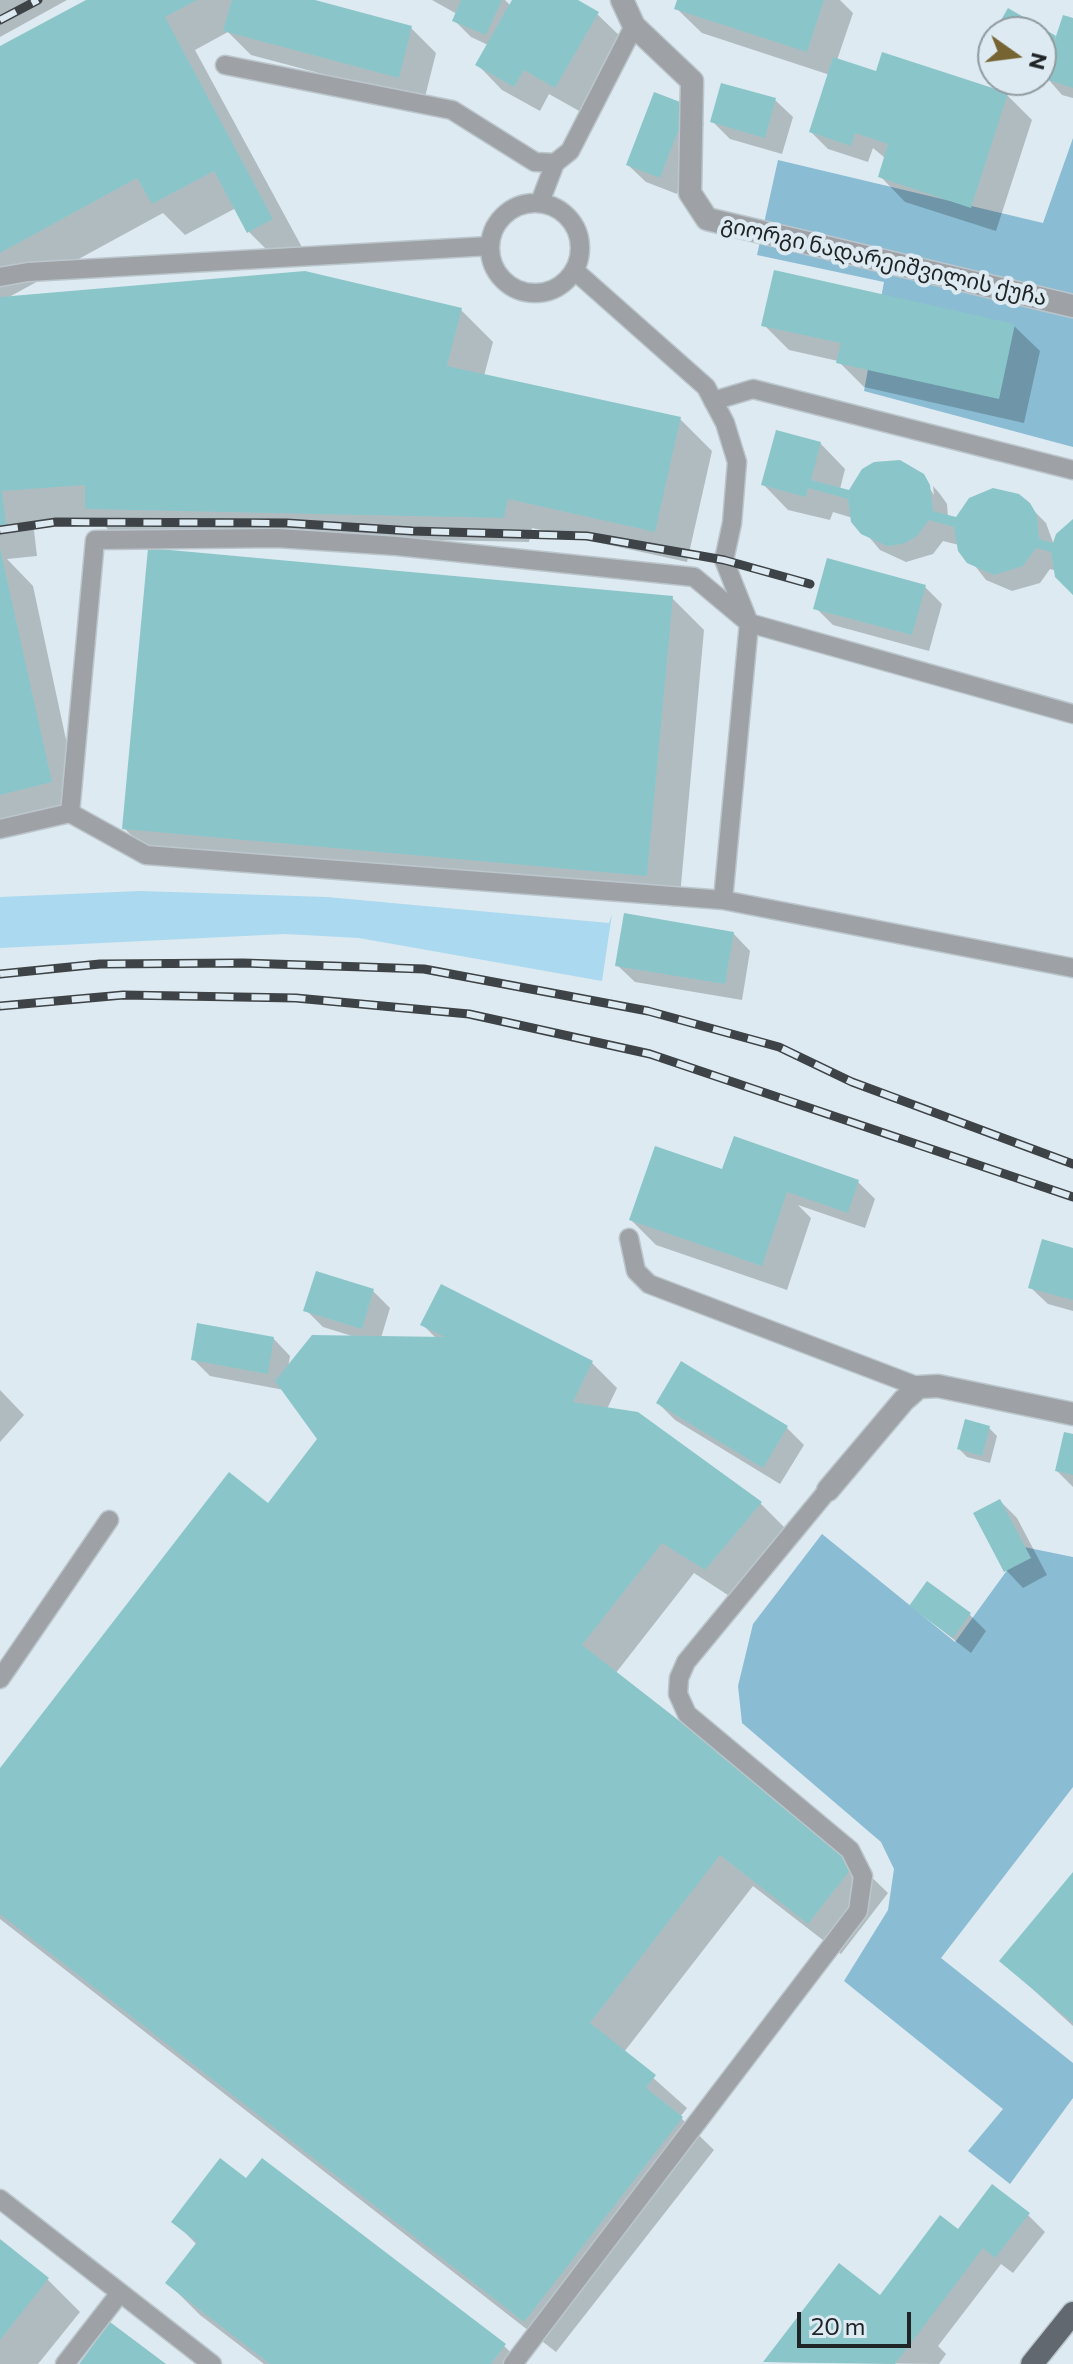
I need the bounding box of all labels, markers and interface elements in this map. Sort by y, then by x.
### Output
north arrow [977,16,1057,96]
text: N [1024,50,1054,73]
street label: გიორგი ნადარეიშვილის ქუჩა [719,211,1049,311]
scale bar [801,2296,915,2346]
text: 20 m [811,2311,865,2340]

